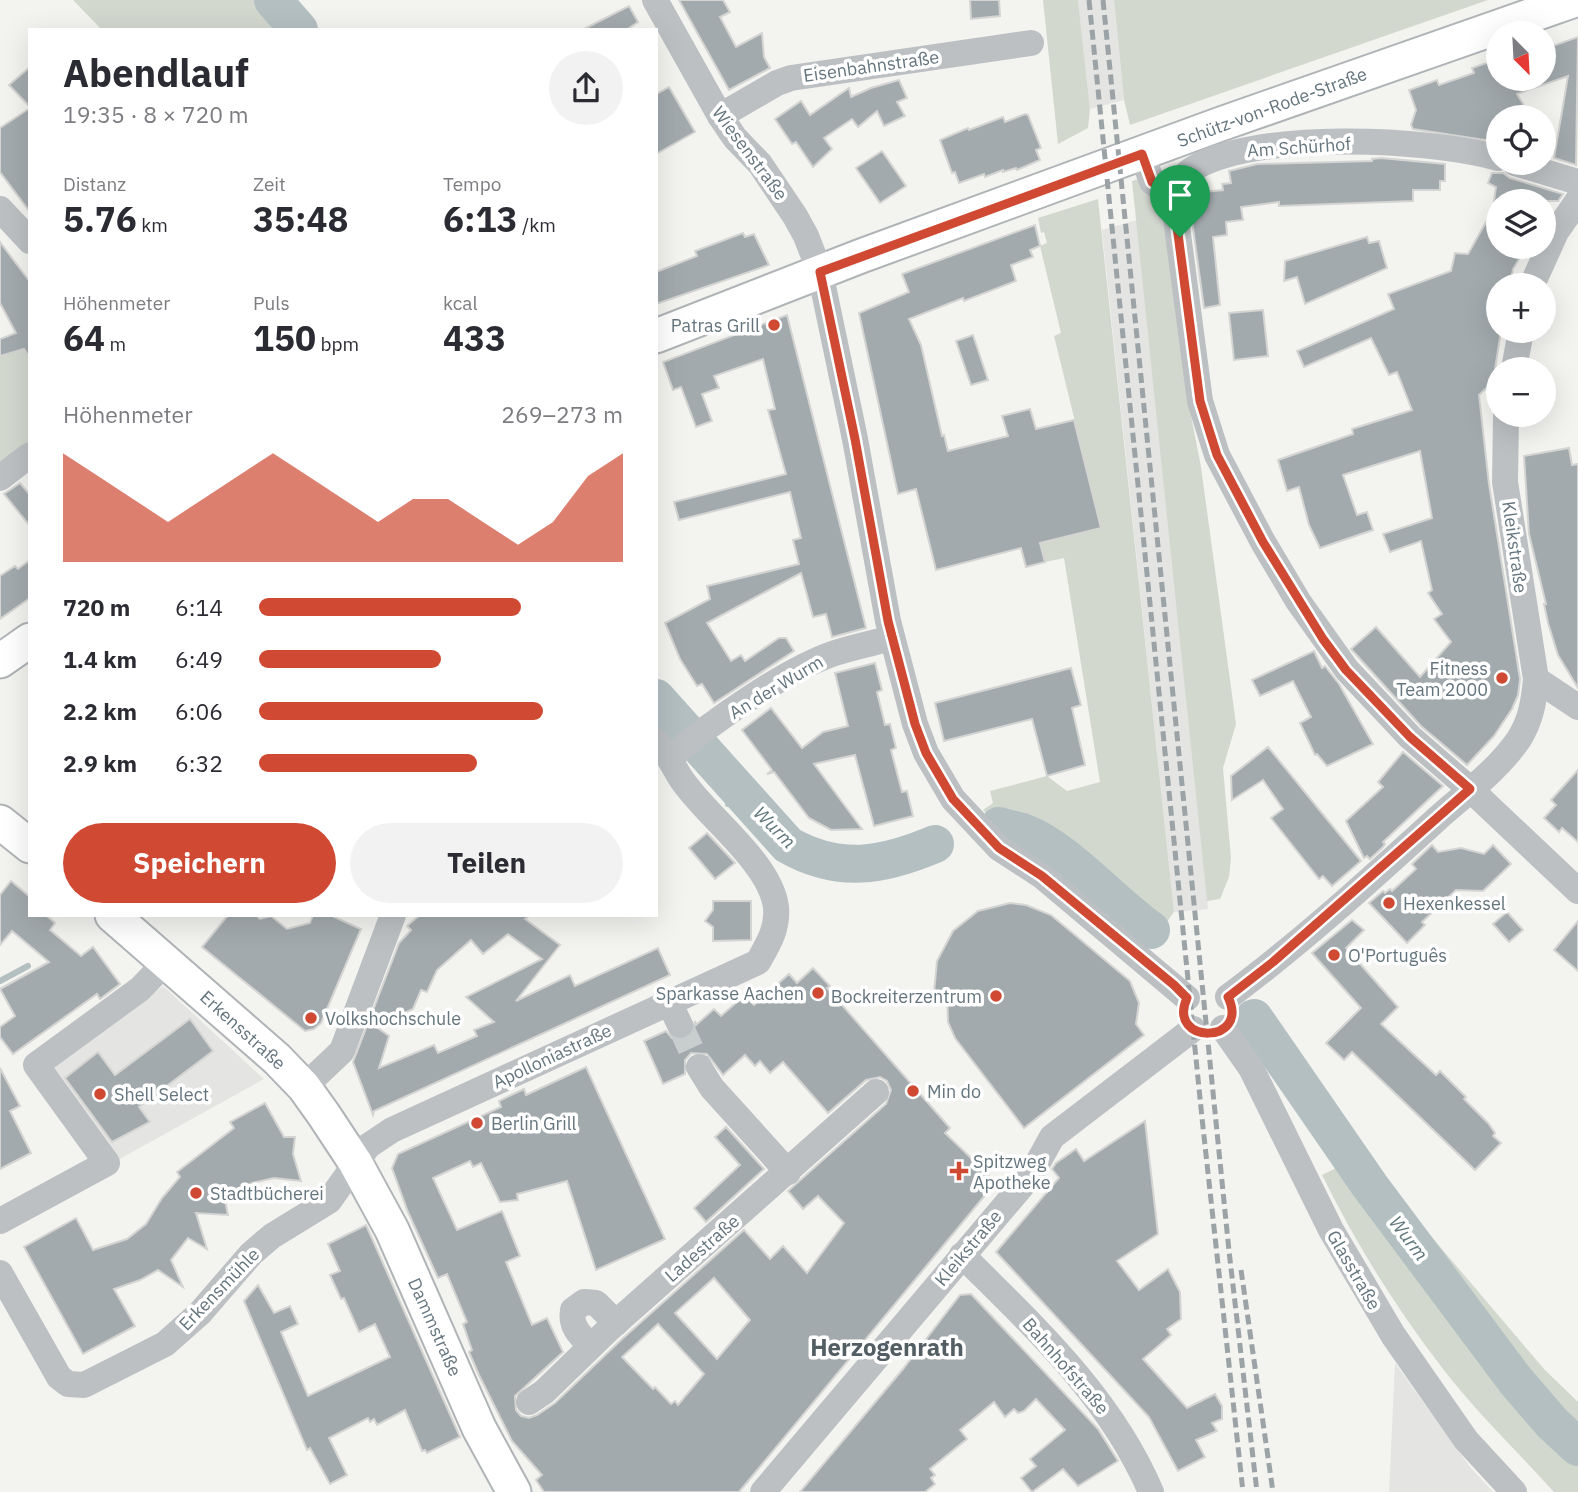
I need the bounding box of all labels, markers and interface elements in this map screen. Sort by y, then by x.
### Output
north arrow [1486,21,1556,91]
map controls [1486,21,1556,427]
street label: Eisenbahnstraße [802,45,940,87]
text: Abendlauf [63,48,249,97]
button: share [549,51,623,125]
street label: Schütz-von-Rode-Straße [1174,62,1370,152]
text: 19:35 · 8 × 720 m [63,99,249,129]
street label: Wiesenstraße [707,101,793,205]
button: locate [1486,105,1556,175]
street label: Am Schürhof [1246,132,1352,162]
pin [1150,165,1210,237]
text: Distanz [63,172,126,196]
text: Zeit [253,172,286,196]
text: Tempo [443,172,501,196]
icon: arrive [1161,176,1199,214]
button: layers [1486,189,1556,259]
text: 5.76 [63,196,137,242]
text: 35:48 [253,196,349,242]
text: 6:13 [443,196,518,242]
text: km [137,213,168,237]
text: /km [518,213,556,237]
button: + [1486,273,1556,343]
text: Höhenmeter [63,291,170,315]
text: Puls [253,291,290,315]
text: kcal [443,291,478,315]
place label: Patras Grill [671,314,760,337]
text: 64 [63,315,105,361]
text: 150 [253,315,316,361]
text: 433 [443,315,506,361]
marker: Patras Grill [766,317,782,333]
text: m [105,332,126,356]
text: bpm [316,332,359,356]
button: − [1486,357,1556,427]
text: Höhenmeter [63,399,193,429]
text: 269–273 m [501,399,623,429]
street label: Kleikstraße [1497,500,1533,595]
text: 720 m [63,592,130,622]
text: 6:14 [175,592,223,622]
text: 1.4 km [63,644,137,674]
text: 6:49 [175,644,223,674]
street label: An der Wurm [725,650,827,724]
place label: Fitness Team 2000 [1396,657,1488,701]
marker: Fitness Team 2000 [1494,670,1510,686]
text: 2.2 km [63,696,137,726]
text: 6:06 [175,696,223,726]
text: 2.9 km [63,748,137,778]
text: 6:32 [175,748,223,778]
water label: Wurm [749,801,801,853]
button: Speichern [63,823,336,903]
button: Teilen [350,823,623,903]
place label: Hexenkessel [1403,892,1506,915]
marker: Hexenkessel [1381,895,1397,911]
place label: O'Português [1348,944,1447,967]
marker: O'Português [1326,947,1342,963]
place label: Sparkasse Aachen [656,982,804,1005]
street label: Erkensstraße [195,985,291,1075]
marker: Sparkasse Aachen [810,985,826,1001]
place label: Bockreiterzentrum [831,985,982,1008]
marker: Bockreiterzentrum [988,988,1004,1004]
place label: Volkshochschule [325,1007,461,1030]
marker: Volkshochschule [303,1010,319,1026]
street label: Apolloniastraße [489,1018,615,1094]
place label: Min do [927,1080,981,1103]
place label: Shell Select [114,1083,209,1106]
marker: Min do [905,1083,921,1099]
marker: Shell Select [92,1086,108,1102]
place label: Berlin Grill [491,1112,577,1135]
marker: Berlin Grill [469,1115,485,1131]
place label: Spitzweg Apotheke [973,1150,1051,1194]
marker: Spitzweg Apotheke [951,1163,967,1179]
place label: Stadtbücherei [210,1182,324,1205]
marker: Stadtbücherei [188,1185,204,1201]
street label: Kleikstraße [929,1205,1007,1291]
street label: Ladestraße [660,1209,744,1287]
water label: Wurm [1384,1211,1434,1265]
street label: Glasstraße [1322,1226,1386,1314]
street label: Erkensmühle [174,1243,264,1335]
street label: Dammstraße [403,1274,467,1380]
street label: Bahnhofstraße [1018,1313,1114,1419]
district label: Herzogenrath [810,1331,964,1363]

